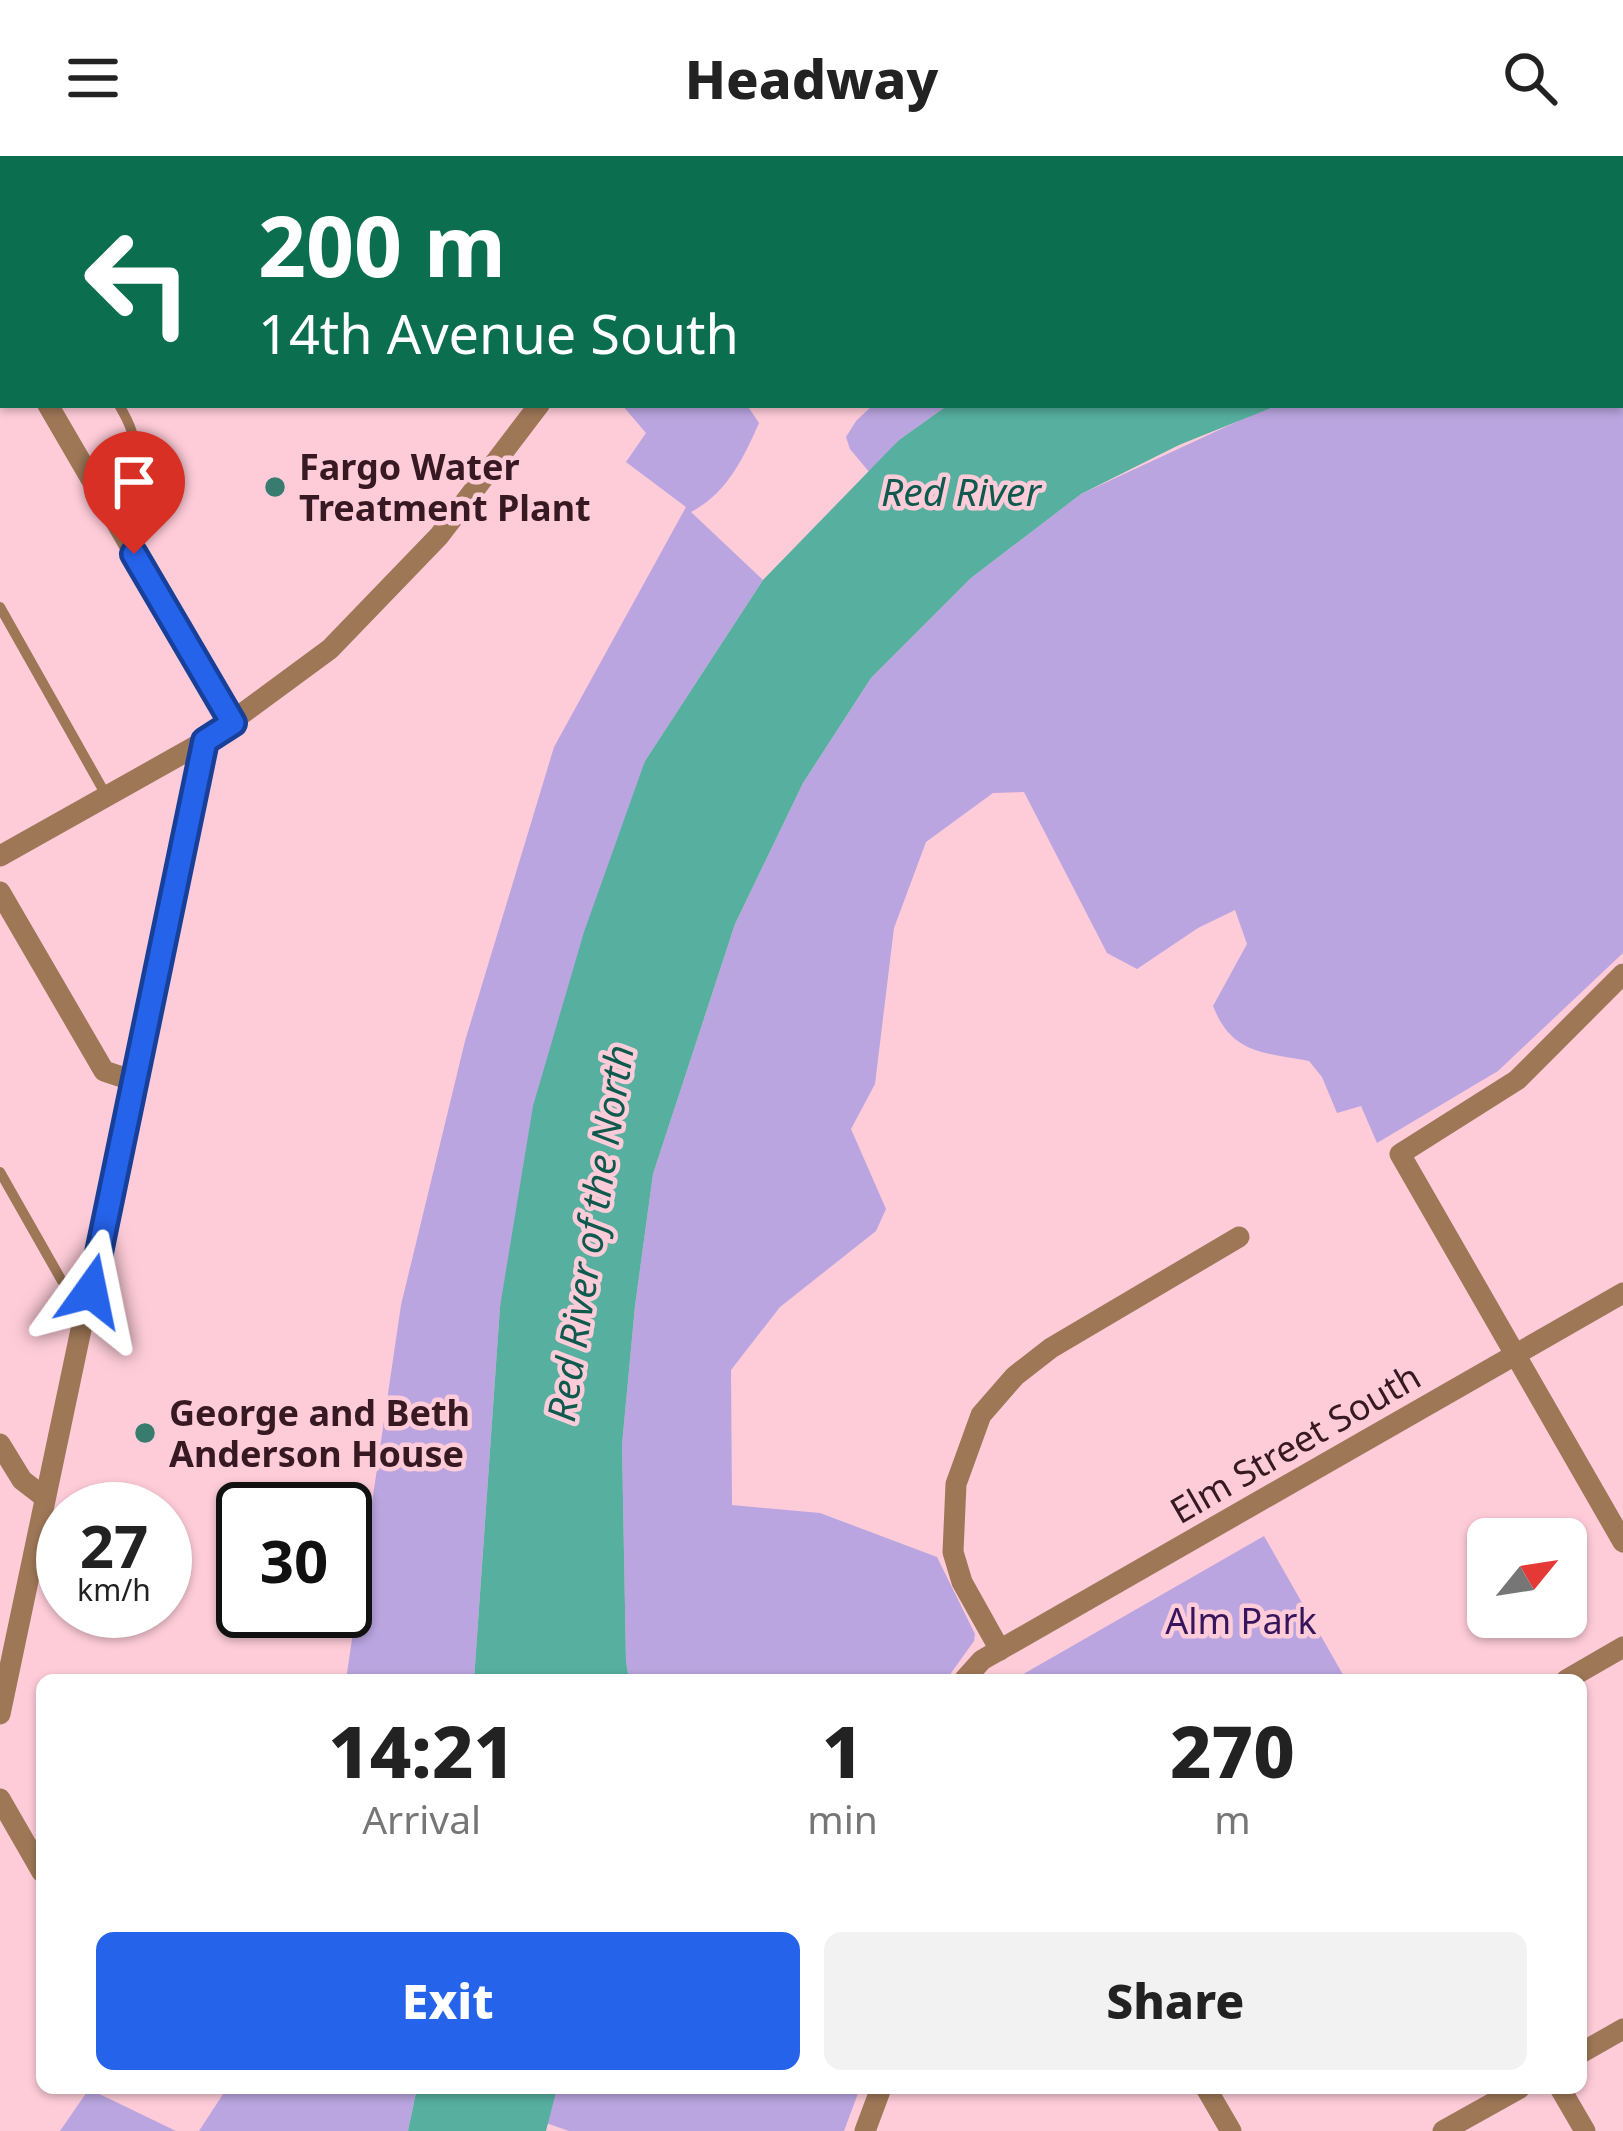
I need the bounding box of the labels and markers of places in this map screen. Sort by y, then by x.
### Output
pin [83,431,185,554]
place label: Fargo Water Treatment Plant [299,442,591,532]
marker: Fargo Water Treatment Plant [262,474,288,500]
place label: George and Beth Anderson House [169,1388,470,1478]
marker: George and Beth Anderson House [132,1420,158,1446]

